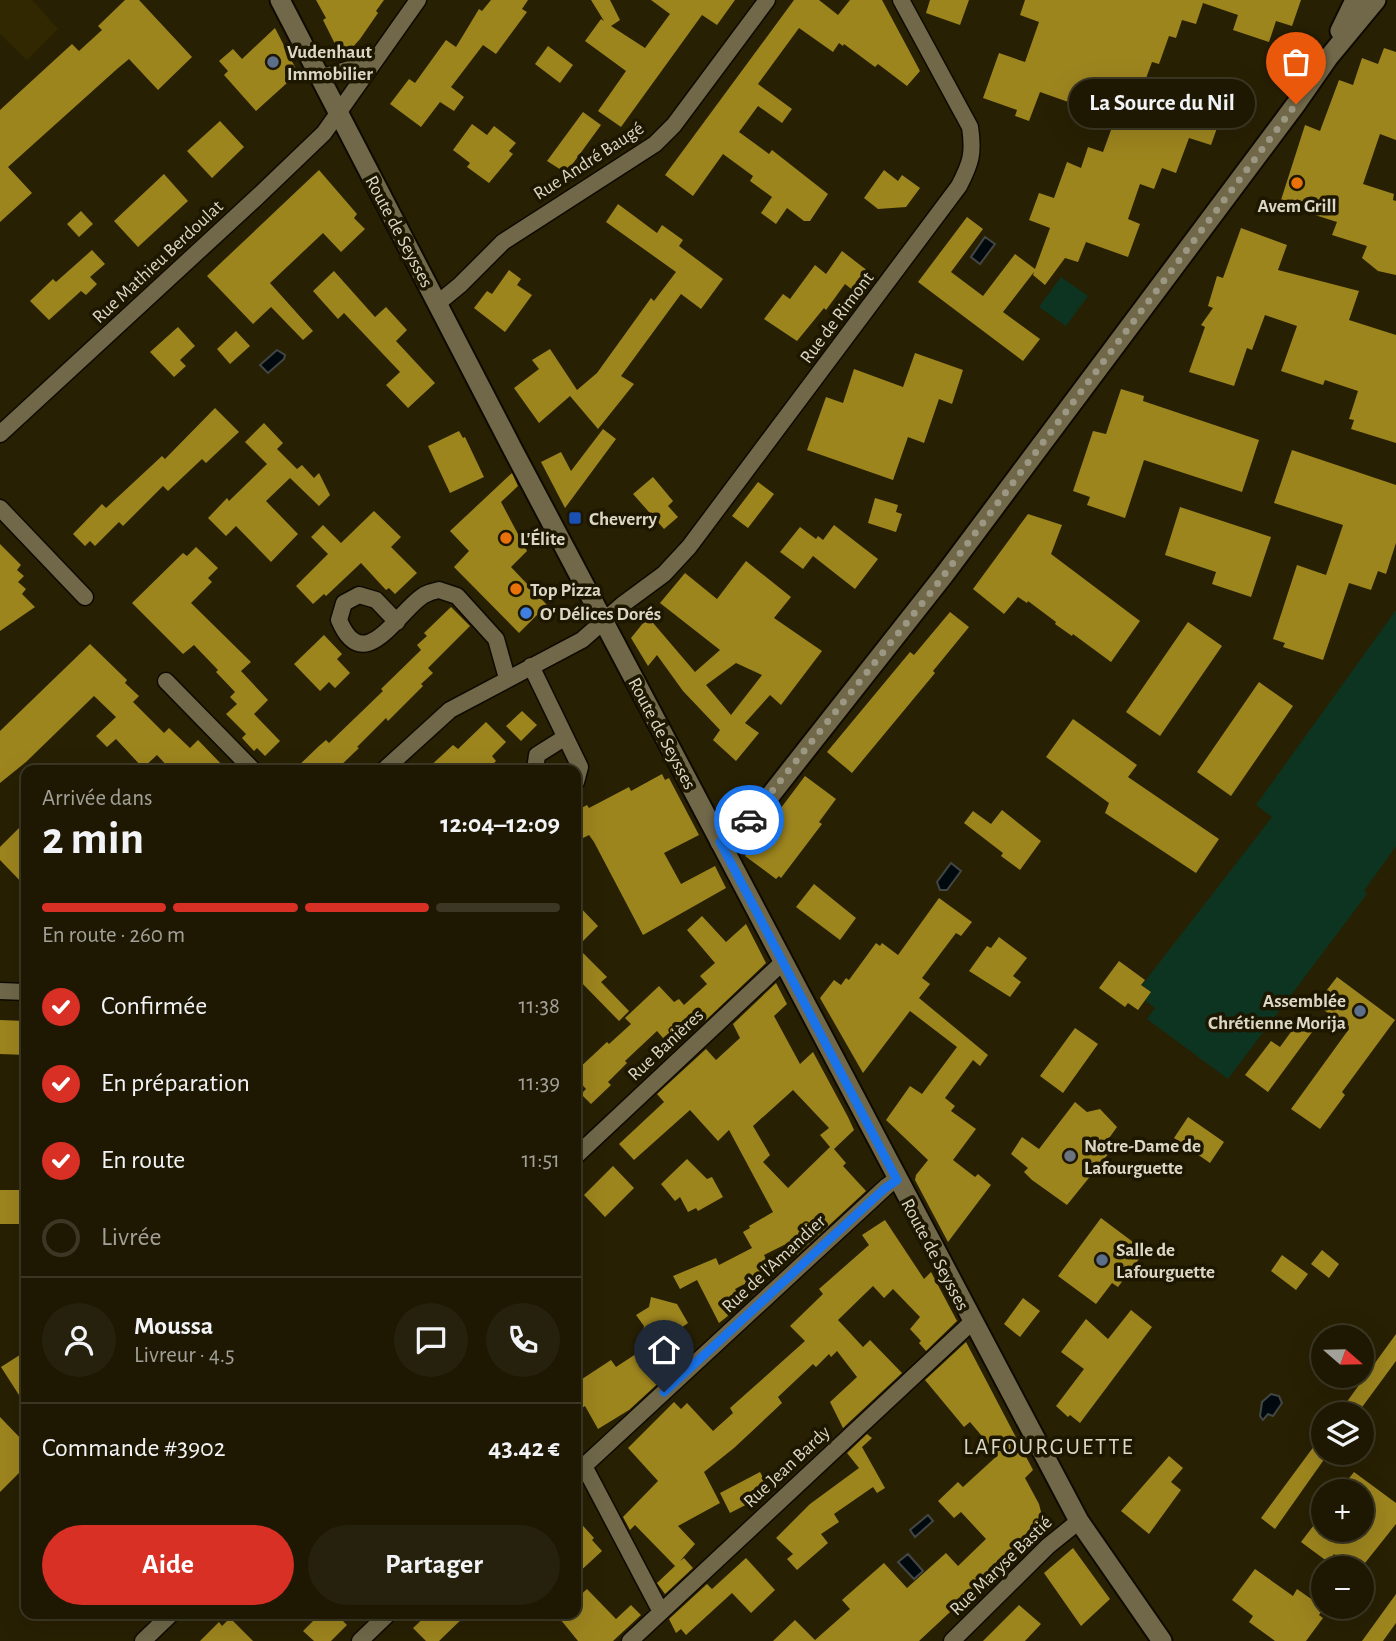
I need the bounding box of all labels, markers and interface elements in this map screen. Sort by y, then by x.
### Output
pin [1266,32,1326,104]
place label: Vudenhaut Immobilier [287,43,373,84]
icon: bag [1277,43,1315,81]
marker: Vudenhaut Immobilier [265,54,281,70]
callout: La Source du Nil [1068,80,1254,128]
text: La Source du Nil [1089,92,1235,115]
street label: Rue André Baugé [530,119,647,204]
street label: Route de Seysses [361,173,436,291]
marker: Avem Grill [1289,175,1305,191]
street label: Rue Mathieu Berdoulat [89,197,227,327]
place label: Avem Grill [1258,197,1336,216]
street label: Rue de Rimont [797,269,878,367]
marker: Cheverry [567,510,583,526]
place label: Cheverry [589,510,658,529]
place label: L'Élite [520,528,565,549]
marker: L'Élite [498,530,514,546]
marker: Top Pizza [508,581,524,597]
place label: Top Pizza [530,581,601,600]
marker: O' Délices Dorés [518,605,534,621]
place label: O' Délices Dorés [540,605,661,624]
street label: Route de Seysses [624,675,699,793]
courier [714,785,784,855]
text: Arrivée dans [42,787,153,810]
icon: car [730,801,768,839]
text: 12:04–12:09 [440,811,560,837]
text: 2 min [42,816,144,862]
text: En route · 260 m [42,924,185,947]
icon: check [42,988,80,1026]
place label: Assemblée Chrétienne Morija [1208,992,1346,1033]
text: Confirmée [101,993,207,1019]
text: 11:38 [519,995,560,1018]
marker: Assemblée Chrétienne Morija [1352,1003,1368,1019]
street label: Rue Banières [625,1006,707,1085]
icon: check [42,1065,80,1103]
text: En préparation [101,1070,250,1096]
text: 11:39 [519,1072,560,1095]
place label: Notre-Dame de Lafourguette [1084,1137,1201,1178]
icon: check [42,1142,80,1180]
text: En route [101,1147,185,1173]
marker: Notre-Dame de Lafourguette [1062,1148,1078,1164]
text: 11:51 [521,1149,560,1172]
street label: Route de Seysses [897,1196,972,1314]
street label: Rue de l'Amandier [719,1211,829,1317]
text: Livrée [101,1224,161,1250]
place label: Salle de Lafourguette [1116,1241,1215,1282]
marker: Salle de Lafourguette [1094,1252,1110,1268]
button: person [42,1303,116,1377]
button: chat [394,1303,468,1377]
button: phone [486,1303,560,1377]
text: Moussa [134,1313,213,1339]
pin [634,1320,694,1392]
north arrow [1311,1325,1374,1388]
map controls [1311,1325,1374,1619]
icon: home [645,1331,683,1369]
text: Livreur · 4.5 [134,1344,235,1367]
button: layers [1311,1402,1374,1465]
street label: Rue Jean Bardy [740,1423,834,1512]
text: Commande #3902 [42,1435,226,1461]
text: 43.42 € [488,1435,560,1461]
district label: LAFOURGUETTE [963,1436,1135,1459]
button: + [1311,1479,1374,1542]
street label: Rue Maryse Bastié [946,1513,1056,1619]
button: Aide [42,1525,294,1605]
button: Partager [308,1525,560,1605]
button: − [1311,1556,1374,1619]

